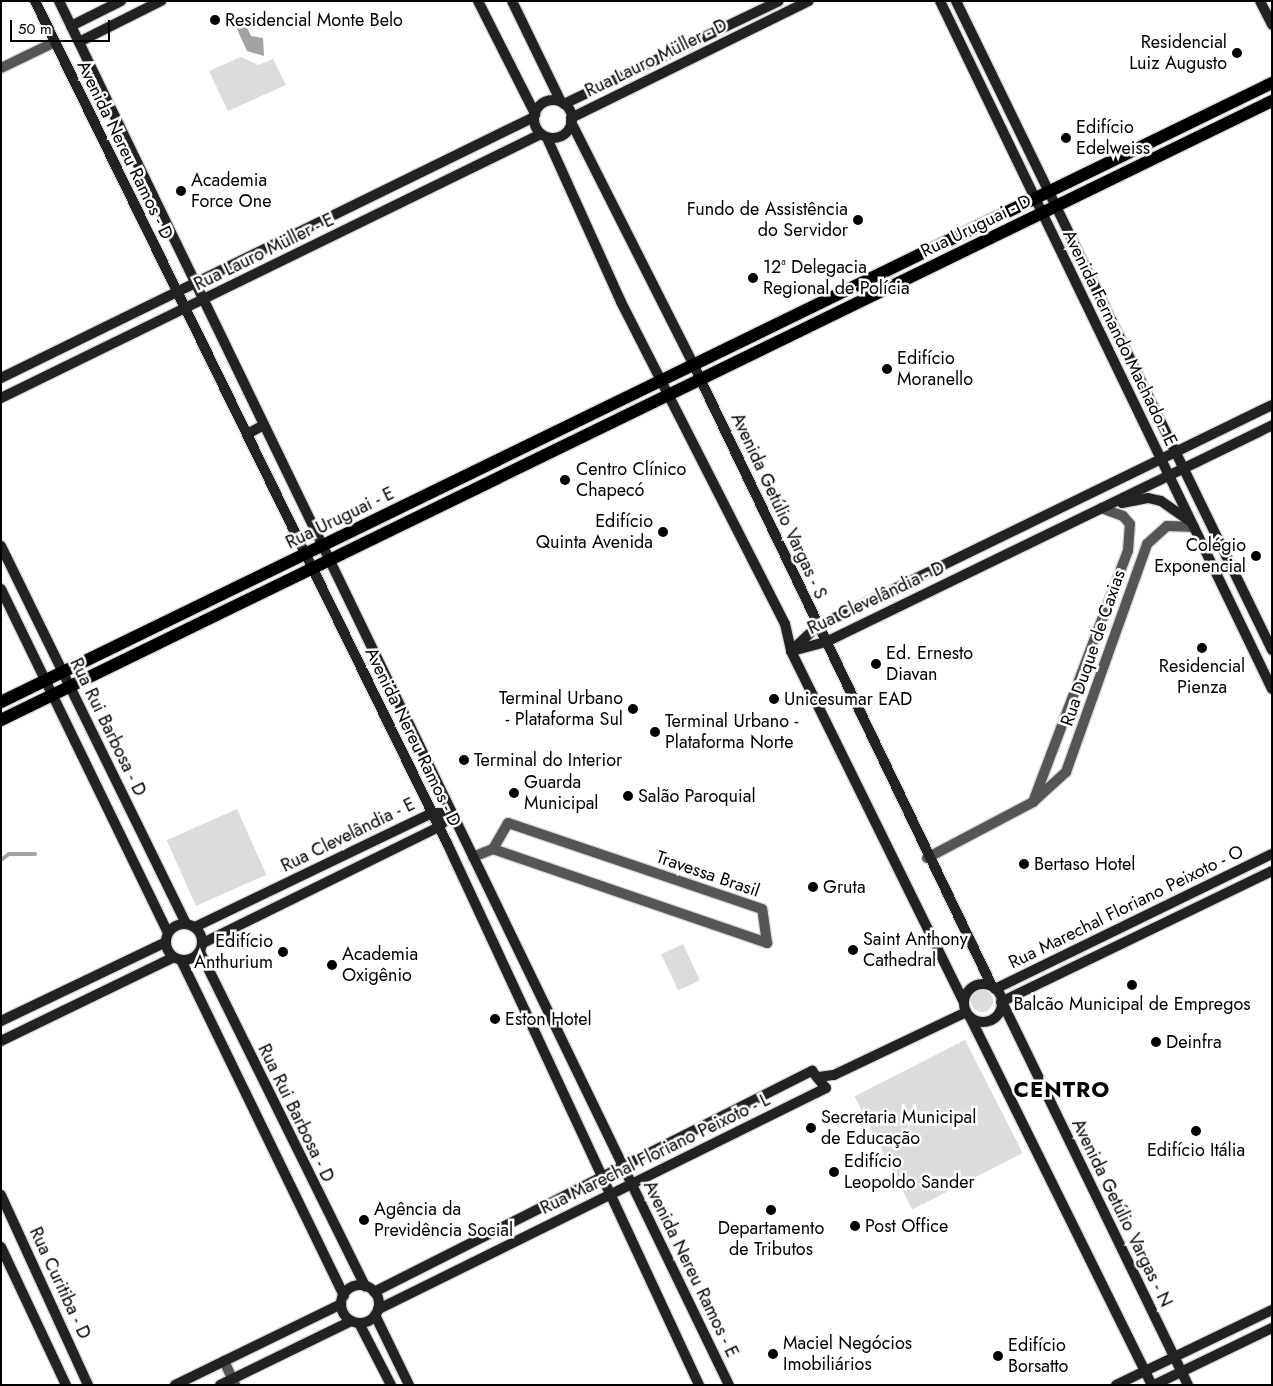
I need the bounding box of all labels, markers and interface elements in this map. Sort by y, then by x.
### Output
place label: Residencial Monte Belo [225,9,403,31]
scale bar [12,10,112,42]
marker: Residencial Monte Belo [209,14,221,26]
street label: Rua Lauro Müller - D [581,14,731,102]
text: 50 m [18,18,52,40]
place label: Residencial Luiz Augusto [1129,32,1227,74]
marker: Residencial Luiz Augusto [1231,47,1243,59]
street label: Avenida Nereu Ramos - D [72,57,178,243]
place label: Edifício Edelweiss [1076,117,1150,160]
marker: Edifício Edelweiss [1060,132,1072,144]
place label: Academia Force One [191,170,271,212]
marker: Academia Force One [175,185,187,197]
street label: Rua Uruguai - D [917,190,1035,262]
place label: Fundo de Assistência do Servidor [687,199,848,242]
street label: Rua Lauro Müller - E [190,209,338,295]
marker: Fundo de Assistência do Servidor [852,214,864,226]
street label: Avenida Fernando Machado - E [1058,226,1182,450]
place label: 12ª Delegacia Regional de Polícia [763,257,910,300]
marker: 12ª Delegacia Regional de Polícia [747,272,759,284]
place label: Edifício Moranello [897,348,973,390]
marker: Edifício Moranello [881,363,893,375]
street label: Avenida Getúlio Vargas - S [726,410,832,602]
place label: Centro Clínico Chapecó [576,459,686,502]
marker: Centro Clínico Chapecó [558,473,572,487]
street label: Rua Uruguai - E [282,482,398,554]
place label: Edifício Quinta Avenida [536,511,653,554]
marker: Edifício Quinta Avenida [657,526,669,538]
place label: Colégio Exponencial [1154,535,1246,578]
marker: Colégio Exponencial [1250,550,1262,562]
street label: Rua Clevelândia - D [804,557,948,639]
street label: Rua Duque de Caxias [1056,567,1130,729]
marker: Residencial Pienza [1196,642,1208,654]
place label: Ed. Ernesto Diavan [886,643,973,686]
street label: Avenida Nereu Ramos - D [360,644,466,830]
street label: Rua Rui Barbosa - D [65,654,151,800]
place label: Residencial Pienza [1159,656,1245,699]
marker: Ed. Ernesto Diavan [870,658,882,670]
place label: Terminal Urbano - Plataforma Sul [499,688,623,731]
place label: Unicesumar EAD [784,688,912,710]
marker: Unicesumar EAD [768,693,780,705]
marker: Terminal Urbano - Plataforma Sul [627,703,639,715]
place label: Terminal Urbano - Plataforma Norte [665,711,798,754]
marker: Terminal Urbano - Plataforma Norte [649,726,661,738]
place label: Terminal do Interior [474,749,622,771]
marker: Terminal do Interior [458,754,470,766]
place label: Guarda Municipal [524,772,599,814]
place label: Salão Paroquial [638,785,756,807]
marker: Guarda Municipal [508,787,520,799]
marker: Salão Paroquial [622,790,634,802]
street label: Rua Clevelândia - E [277,793,419,877]
street label: Rua Marechal Floriano Peixoto - O [1005,841,1247,973]
street label: Travessa Brasil [653,846,763,902]
place label: Bertaso Hotel [1034,853,1135,875]
marker: Bertaso Hotel [1018,858,1030,870]
place label: Gruta [823,876,866,898]
marker: Gruta [807,881,819,893]
place label: Saint Anthony Cathedral [863,929,968,972]
place label: Edifício Anthurium [194,931,273,974]
place label: Academia Oxigênio [342,944,418,986]
marker: Saint Anthony Cathedral [847,944,859,956]
marker: Edifício Anthurium [277,946,289,958]
marker: Academia Oxigênio [326,959,338,971]
marker: Balcão Municipal de Empregos [1126,979,1138,991]
place label: Balcão Municipal de Empregos [1014,993,1250,1015]
place label: Eston Hotel [505,1008,592,1030]
marker: Eston Hotel [489,1013,501,1025]
place label: Deinfra [1166,1031,1222,1053]
marker: Deinfra [1150,1036,1162,1048]
street label: Rua Rui Barbosa - D [253,1040,339,1186]
district label: CENTRO [1013,1077,1111,1103]
street label: Rua Marechal Floriano Peixoto - L [537,1089,773,1219]
place label: Secretaria Municipal de Educação [821,1107,976,1150]
street label: Avenida Getúlio Vargas - N [1067,1115,1177,1311]
marker: Secretaria Municipal de Educação [805,1122,817,1134]
marker: Edifício Itália [1190,1125,1202,1137]
place label: Edifício Itália [1147,1139,1245,1161]
place label: Edifício Leopoldo Sander [844,1151,975,1194]
marker: Edifício Leopoldo Sander [828,1166,840,1178]
street label: Avenida Nereu Ramos - E [639,1177,743,1361]
place label: Agência da Previdência Social [374,1199,513,1242]
marker: Departamento de Tributos [765,1204,777,1216]
marker: Agência da Previdência Social [358,1214,370,1226]
place label: Post Office [865,1215,948,1237]
place label: Departamento de Tributos [718,1218,824,1260]
marker: Post Office [849,1220,861,1232]
street label: Rua Curitiba - D [25,1224,95,1342]
place label: Maciel Negócios Imobiliários [783,1333,912,1376]
place label: Edifício Borsatto [1008,1335,1068,1378]
marker: Maciel Negócios Imobiliários [767,1348,779,1360]
marker: Edifício Borsatto [992,1350,1004,1362]

